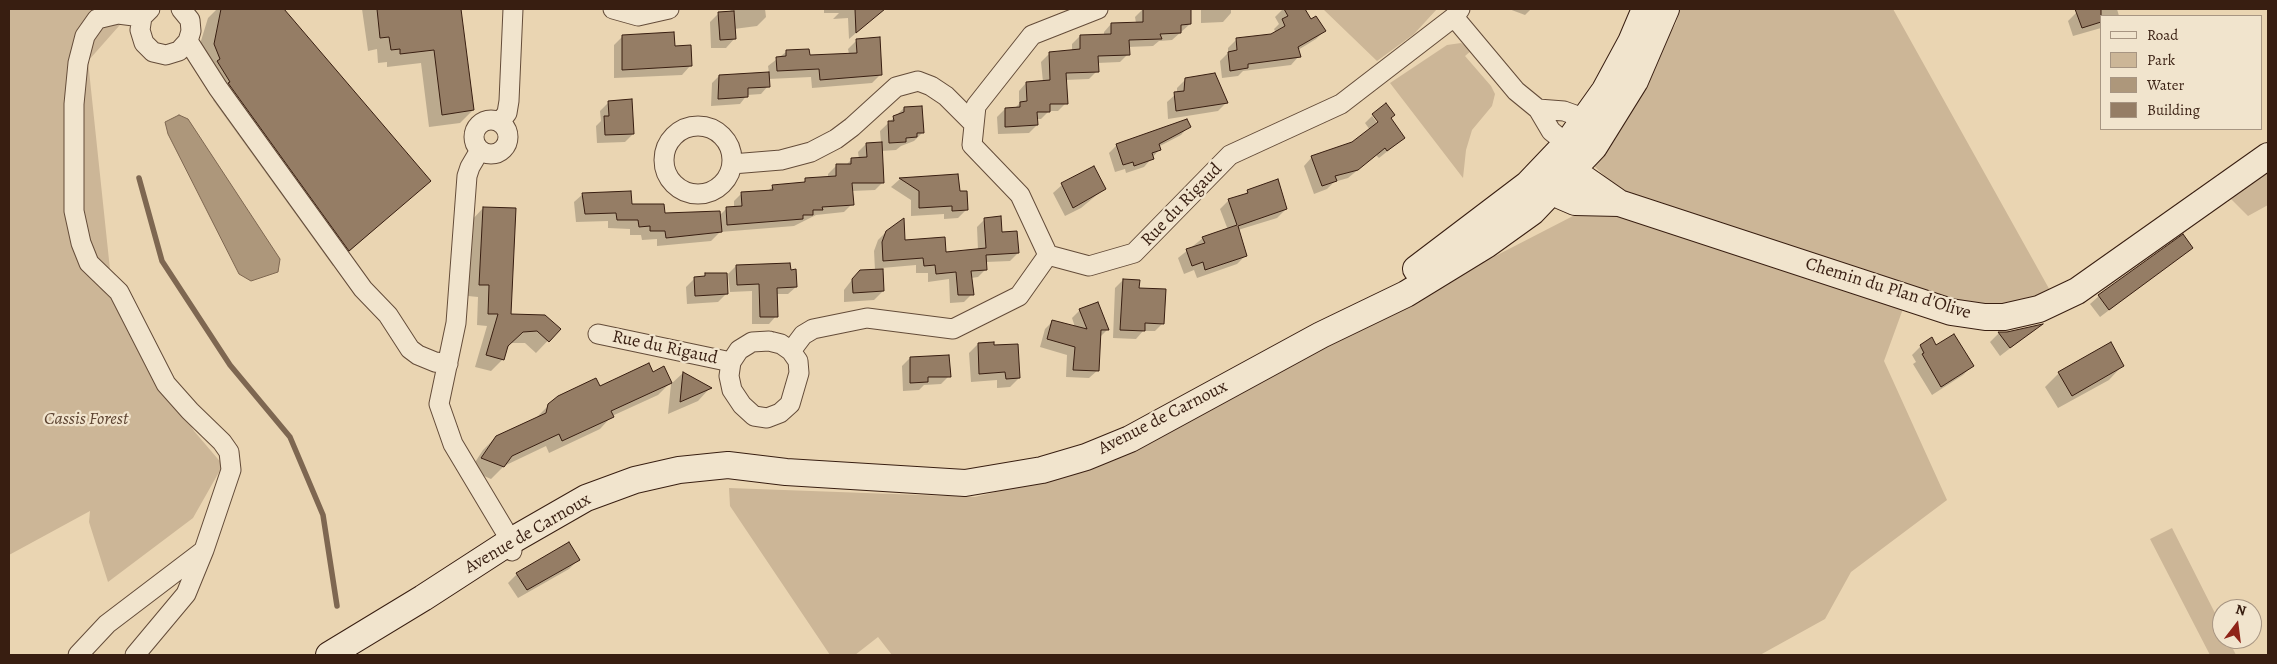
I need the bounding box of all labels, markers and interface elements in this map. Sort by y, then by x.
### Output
legend [2100,15,2262,130]
text: Road [2147,25,2178,45]
text: Park [2147,50,2175,70]
text: Water [2147,75,2184,95]
text: Building [2147,100,2200,120]
street label: Rue du Rigaud [1137,159,1227,251]
street label: Chemin du Plan d'Olive [1803,254,1973,324]
street label: Rue du Rigaud [610,326,720,370]
street label: Avenue de Carnoux [1095,376,1231,460]
park label: Cassis Forest [44,409,128,431]
street label: Avenue de Carnoux [461,489,595,579]
north arrow [2212,599,2262,649]
text: N [2233,599,2248,620]

